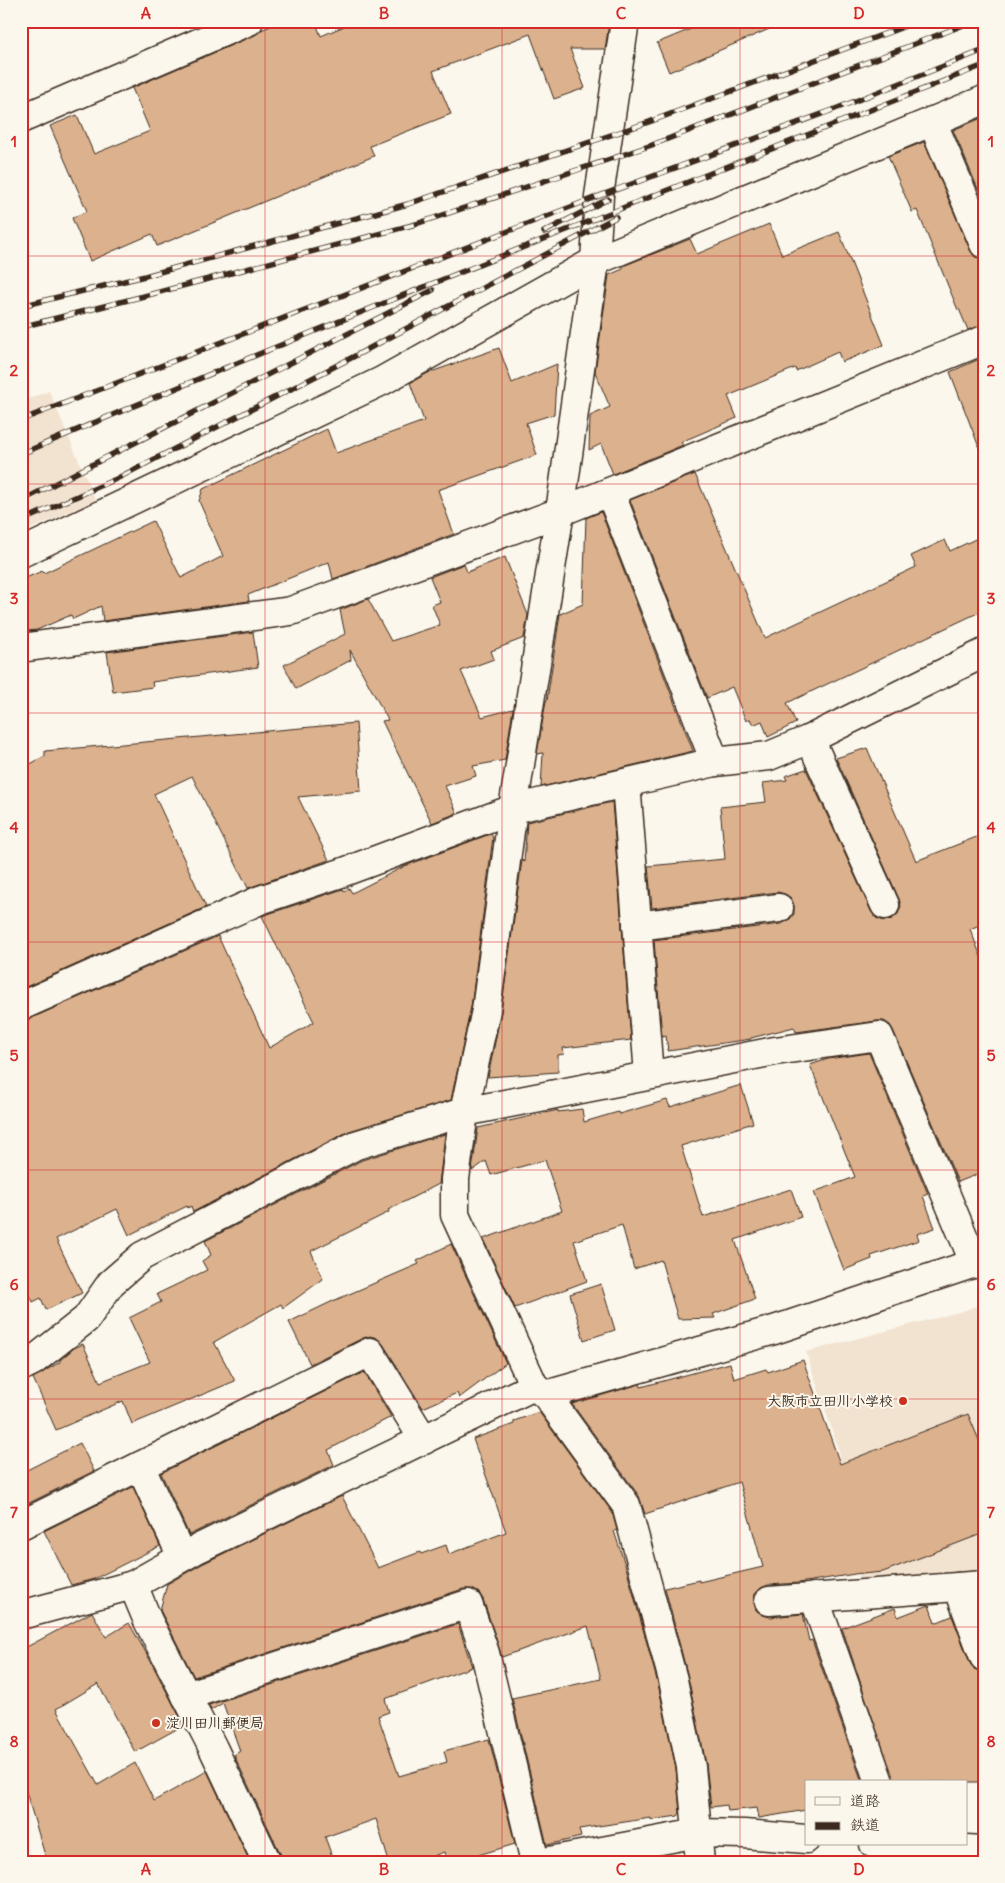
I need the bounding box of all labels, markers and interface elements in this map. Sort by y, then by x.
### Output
text: A [141,3,151,23]
text: B [379,3,390,23]
text: C [616,3,627,23]
text: D [853,3,865,23]
text: 1 [11,131,17,151]
text: 1 [988,131,994,151]
text: 2 [10,360,19,380]
text: 2 [987,360,996,380]
text: 3 [9,588,19,608]
text: 3 [986,588,996,608]
text: 4 [9,817,19,837]
text: 4 [986,817,996,837]
text: 5 [9,1045,19,1065]
text: 5 [986,1045,996,1065]
text: 6 [9,1274,19,1294]
text: 6 [986,1274,996,1294]
place label: 大阪市立田川小学校 [767,1392,893,1410]
marker: 大阪市立田川小学校 [897,1395,909,1407]
text: 7 [10,1502,18,1522]
text: 7 [987,1502,995,1522]
place label: 淀川田川郵便局 [166,1714,264,1732]
marker: 淀川田川郵便局 [150,1717,162,1729]
text: 8 [9,1731,19,1751]
text: 8 [986,1731,996,1751]
legend [805,1780,968,1846]
text: 道路 [850,1791,880,1810]
text: 鉄道 [850,1815,880,1834]
text: A [141,1859,151,1879]
text: B [379,1859,390,1879]
text: C [616,1859,627,1879]
text: D [853,1859,865,1879]

